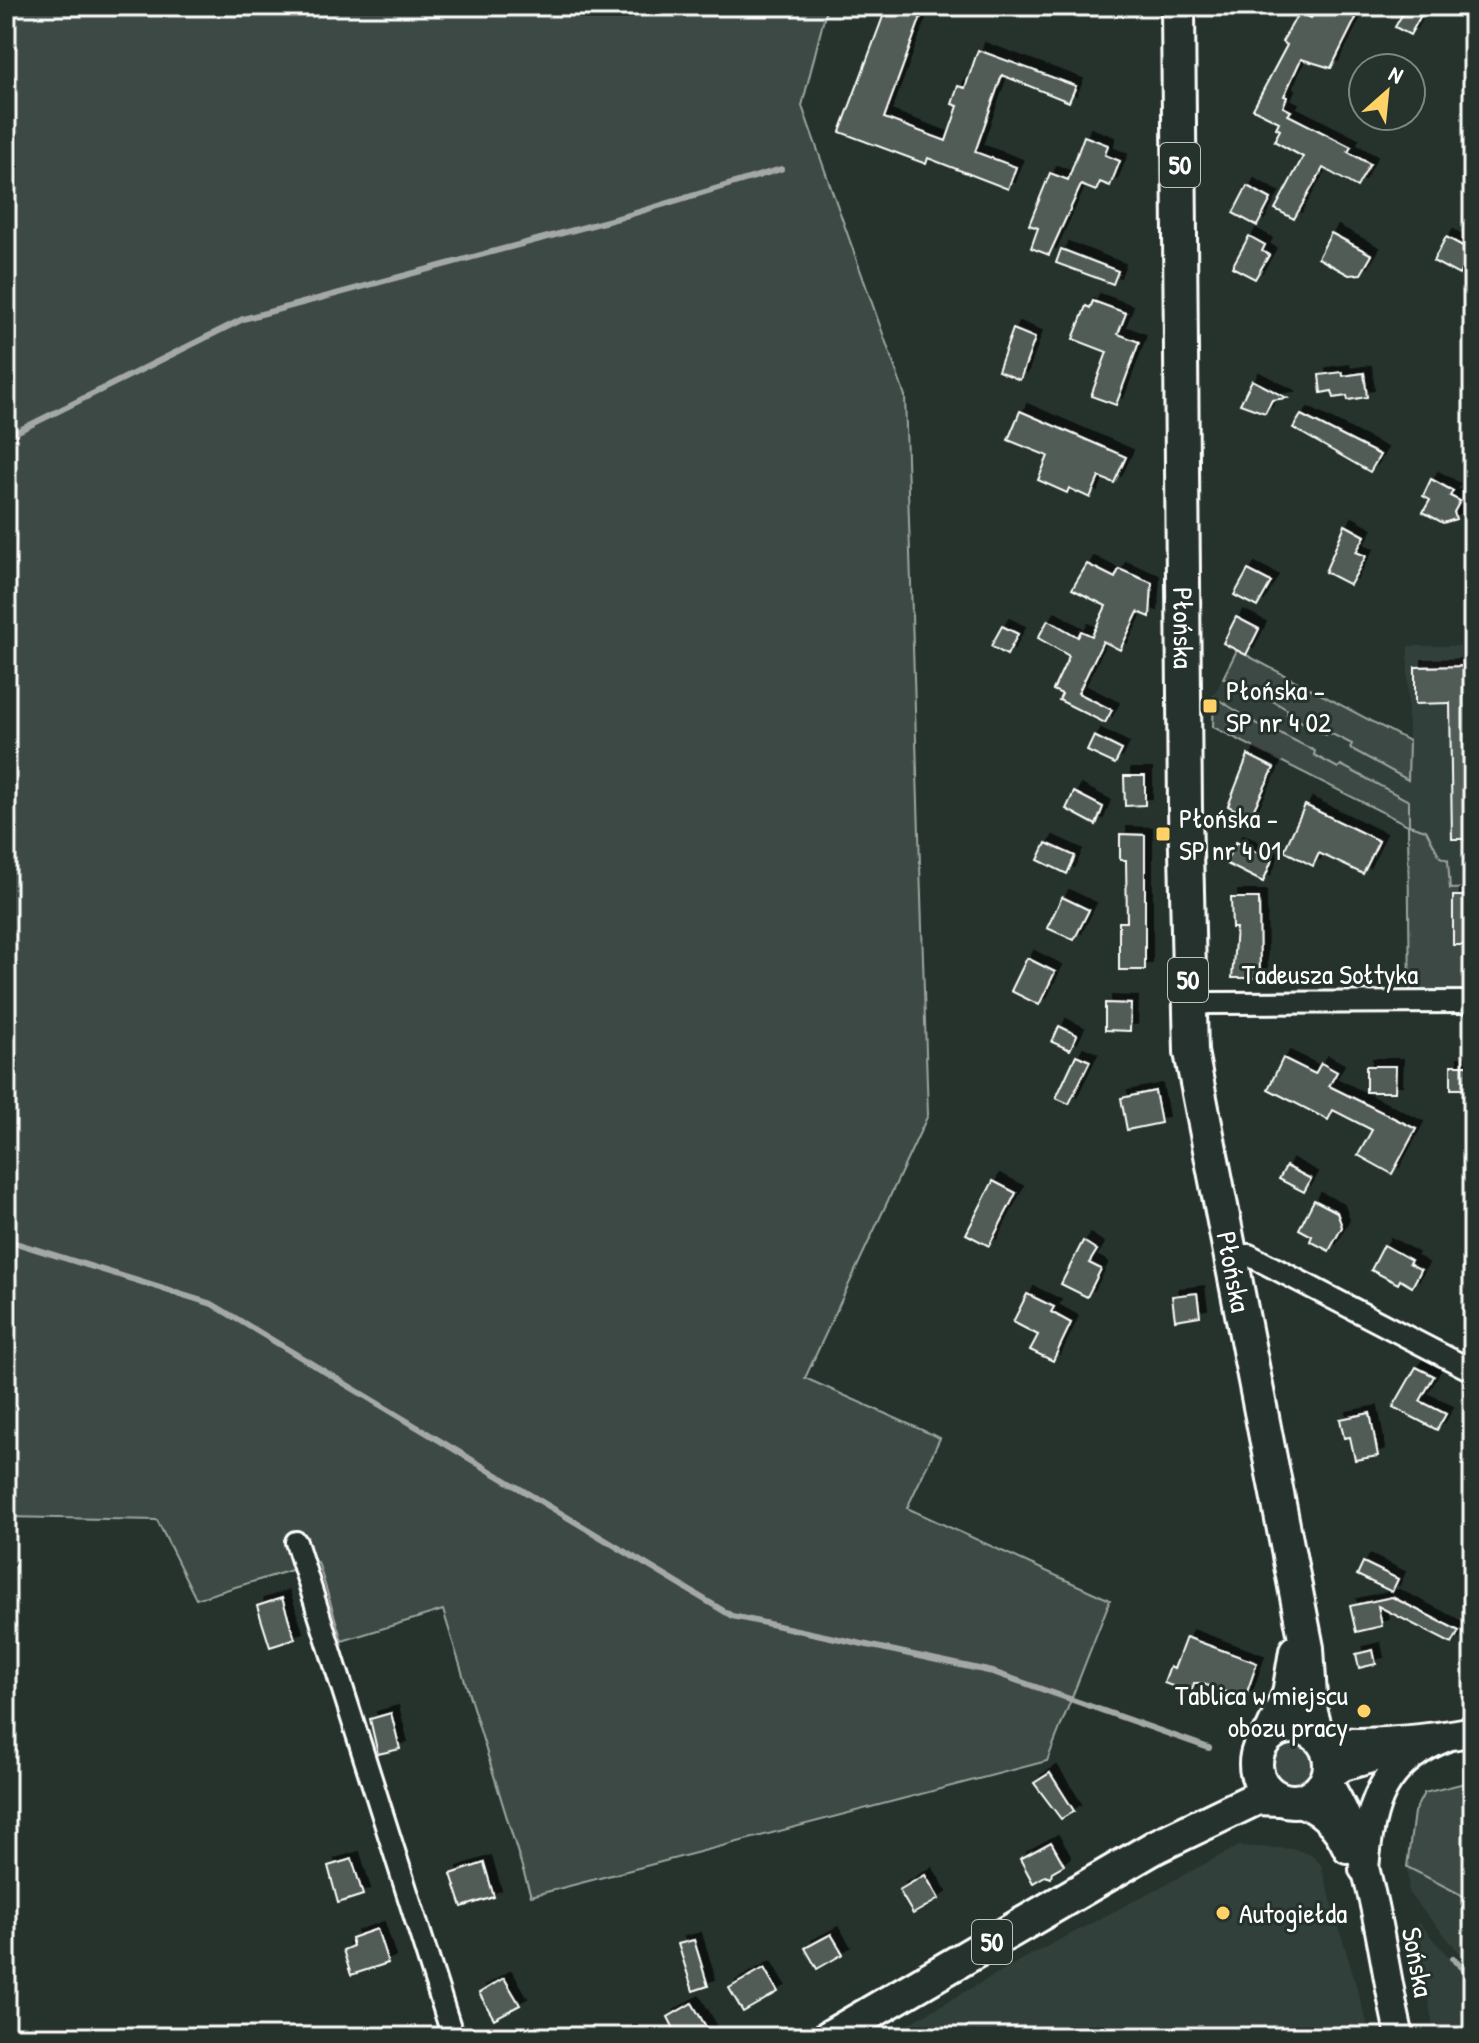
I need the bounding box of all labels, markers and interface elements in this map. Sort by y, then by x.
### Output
north arrow [1347,52,1427,132]
text: N [1384,58,1408,90]
road number: 50 [1160,143,1200,187]
street label: Płońska [1164,587,1203,669]
place label: Płońska - SP nr 4 02 [1226,671,1331,741]
marker: Płońska - SP nr 4 02 [1201,697,1219,715]
place label: Płońska - SP nr 4 01 [1179,799,1281,869]
marker: Płońska - SP nr 4 01 [1154,825,1172,843]
street label: Tadeusza Sołtyka [1242,955,1418,993]
road number: 50 [1168,958,1208,1002]
street label: Płońska [1207,1228,1260,1315]
place label: Tablica w miejscu obozu pracy [1175,1676,1348,1746]
marker: Tablica w miejscu obozu pracy [1355,1702,1373,1720]
place label: Autogiełda [1239,1894,1347,1932]
marker: Autogiełda [1214,1904,1232,1922]
road number: 50 [972,1920,1012,1964]
street label: Sońska [1393,1924,1443,2000]

